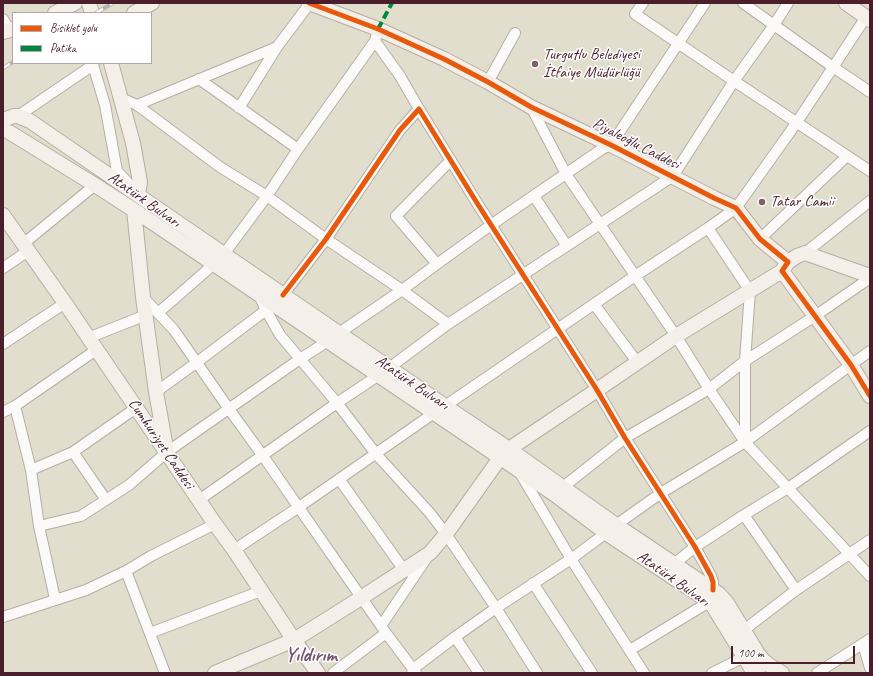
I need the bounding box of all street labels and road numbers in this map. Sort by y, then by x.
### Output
street label: Piyaleoğlu Caddesi [589,114,683,174]
street label: Atatürk Bulvarı [104,168,184,232]
street label: Atatürk Bulvarı [372,351,452,415]
street label: Cumhuriyet Caddesi [124,395,198,493]
street label: Atatürk Bulvarı [633,547,713,611]

